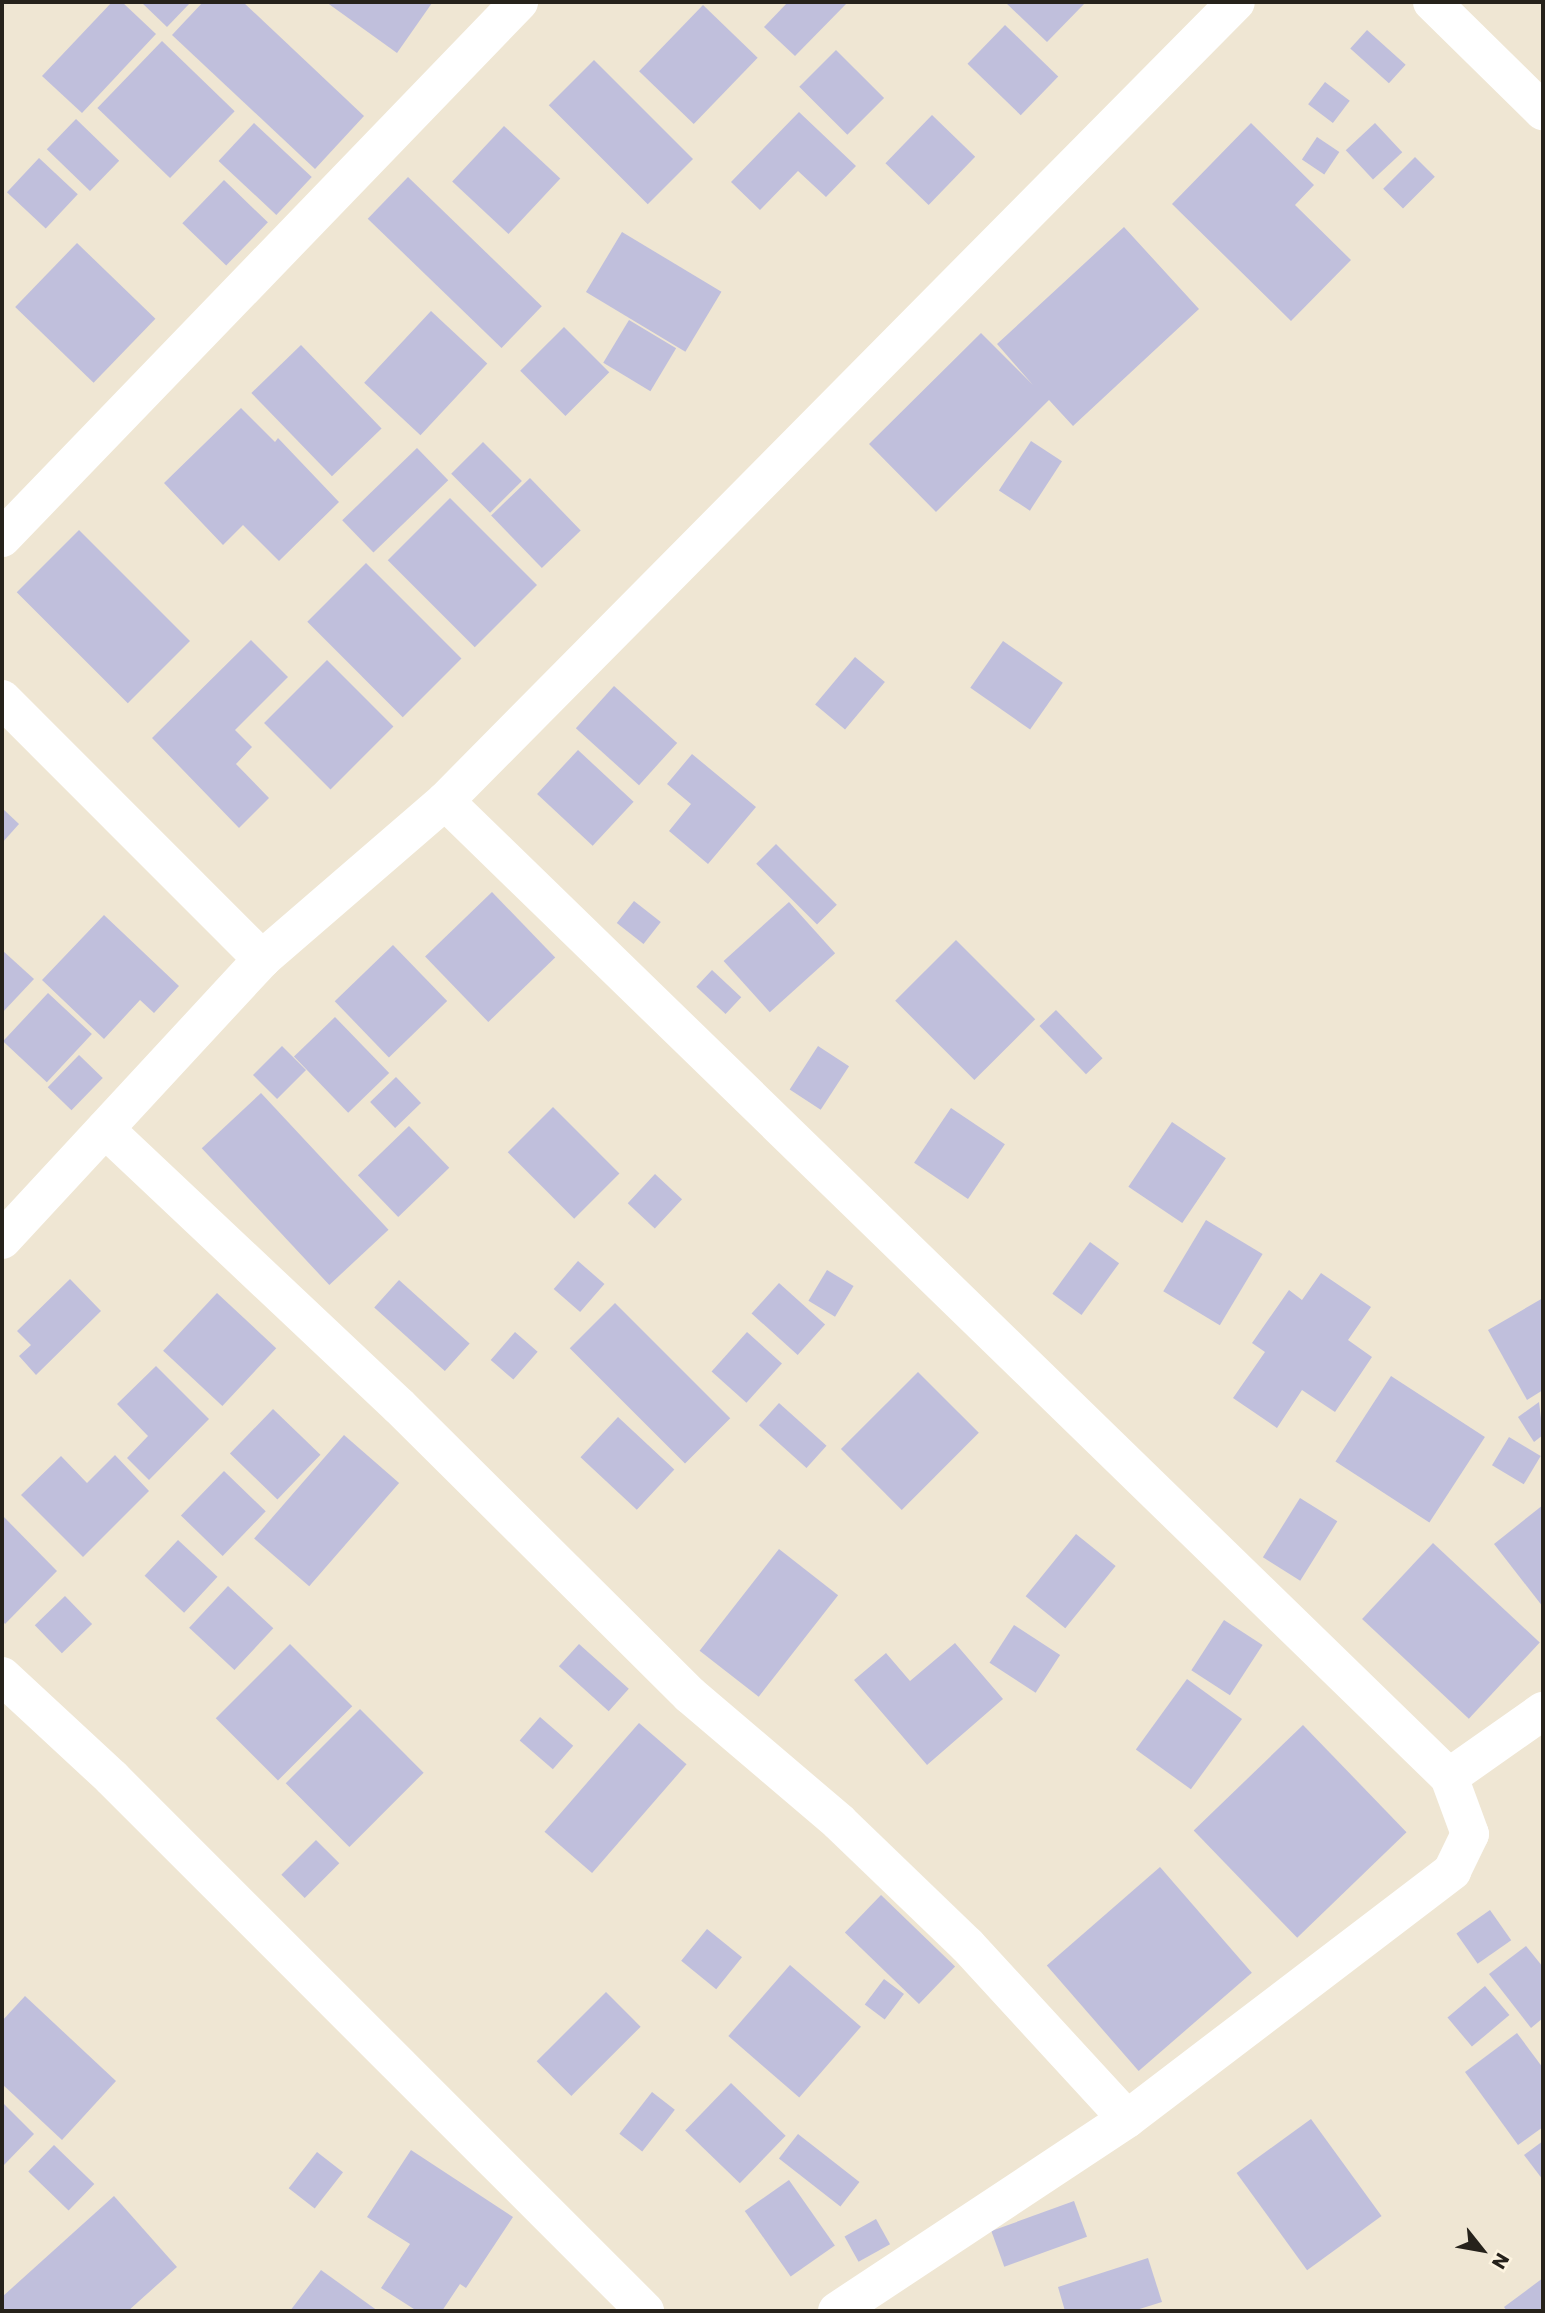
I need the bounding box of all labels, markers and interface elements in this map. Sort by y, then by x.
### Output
north arrow [1447,2215,1517,2285]
text: N [1485,2248,1516,2274]

